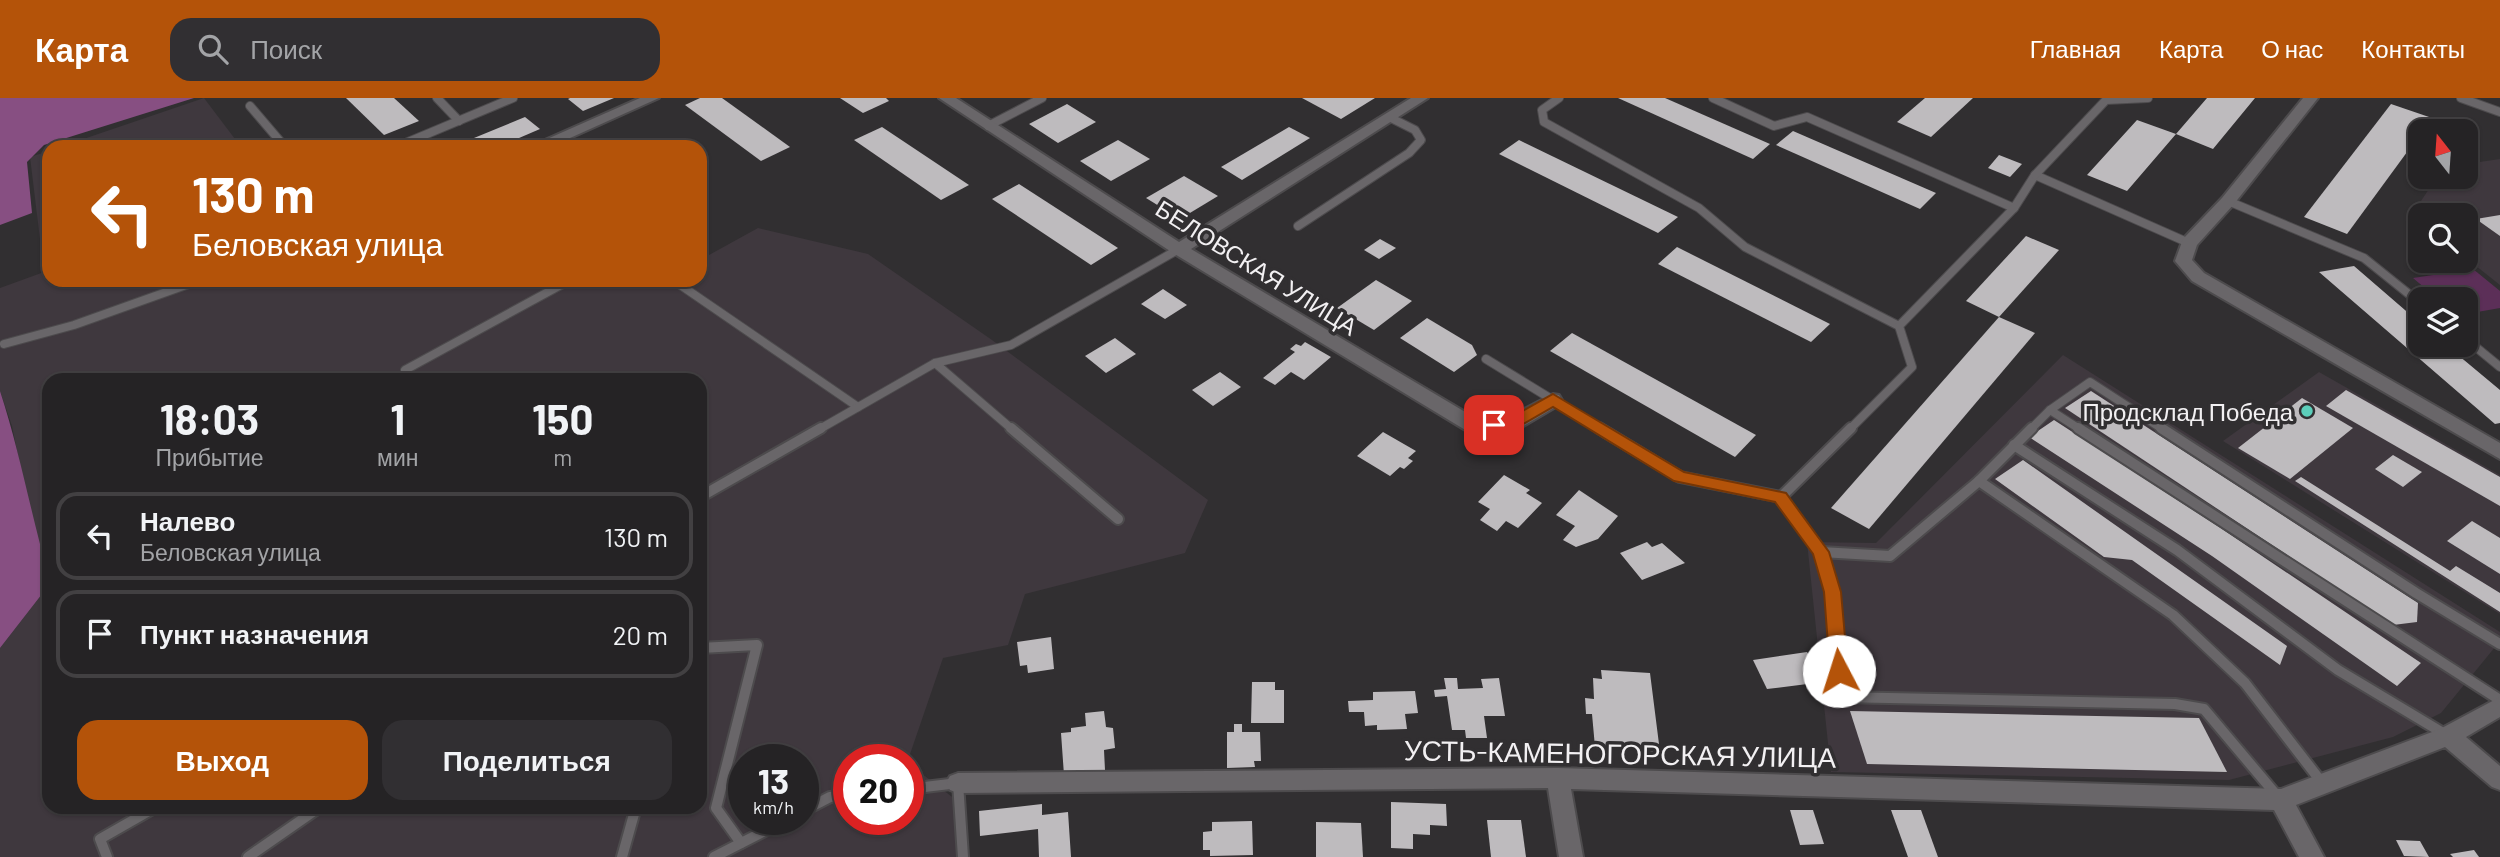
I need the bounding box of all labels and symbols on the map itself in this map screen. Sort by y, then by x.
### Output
north arrow [2408,119,2478,189]
street label: БЕЛОВСКАЯ УЛИЦА [1151,193,1363,341]
pin [1464,395,1524,455]
place label: Продсклад Победа [2082,397,2294,426]
marker: Продсклад Победа [2299,403,2315,419]
position arrow [1802,634,1876,708]
street label: УСТЬ-КАМЕНОГОРСКАЯ УЛИЦА [1404,732,1837,774]
speed limit sign: 20 [833,744,924,835]

